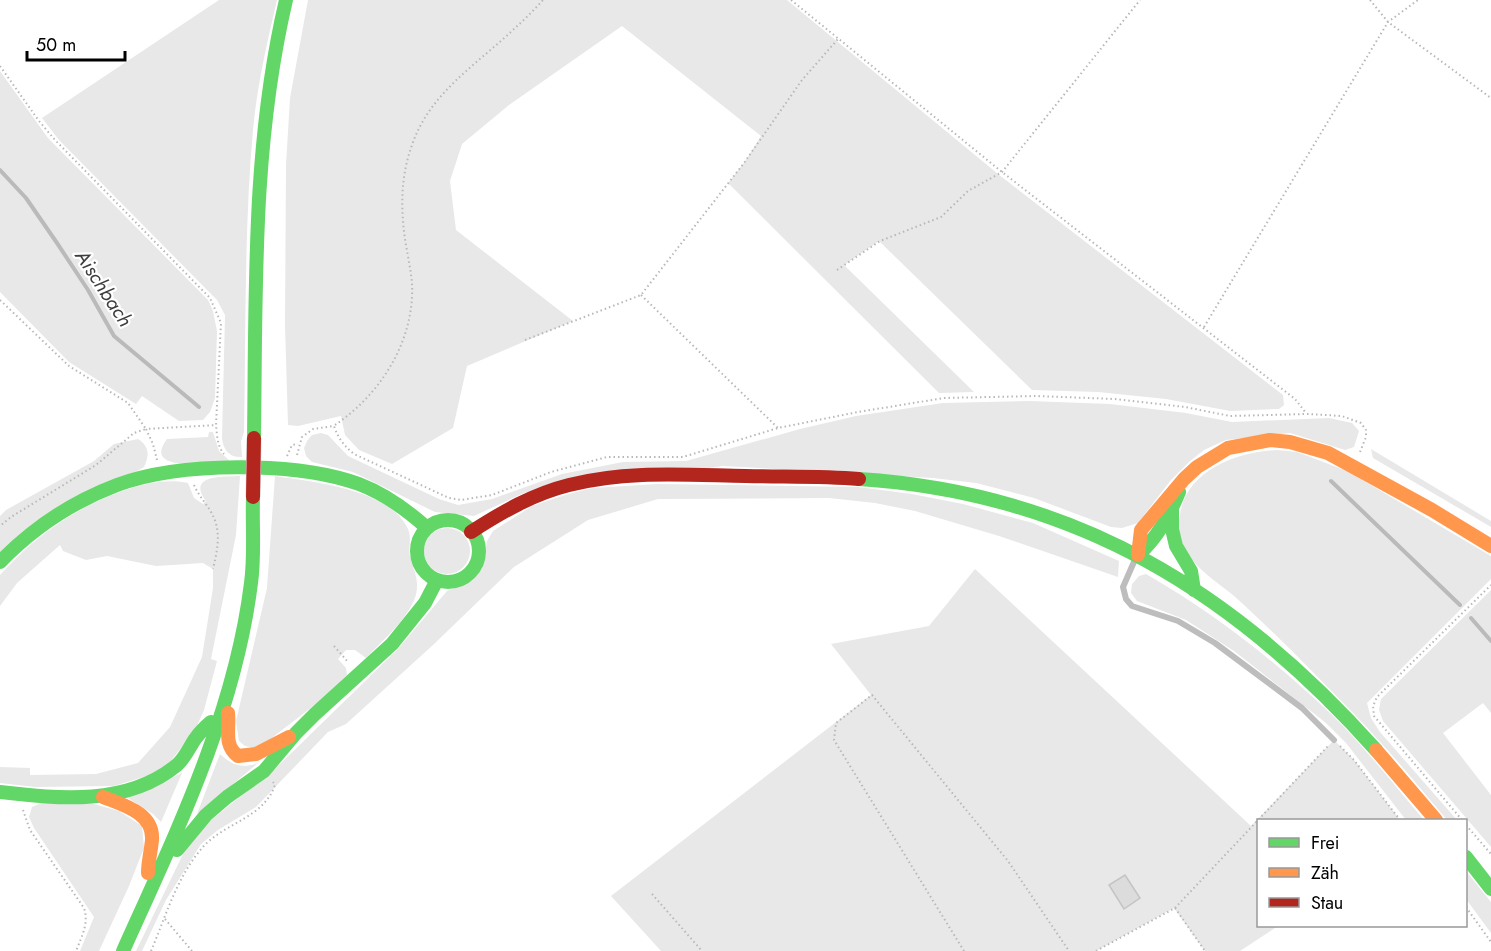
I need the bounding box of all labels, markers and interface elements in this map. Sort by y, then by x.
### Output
scale bar [27,24,124,62]
text: 50 m [36,32,76,58]
water label: Aischbach [67,243,139,333]
legend [1257,819,1467,927]
text: Frei [1311,830,1340,856]
text: Zäh [1311,860,1339,886]
text: Stau [1311,890,1343,916]

